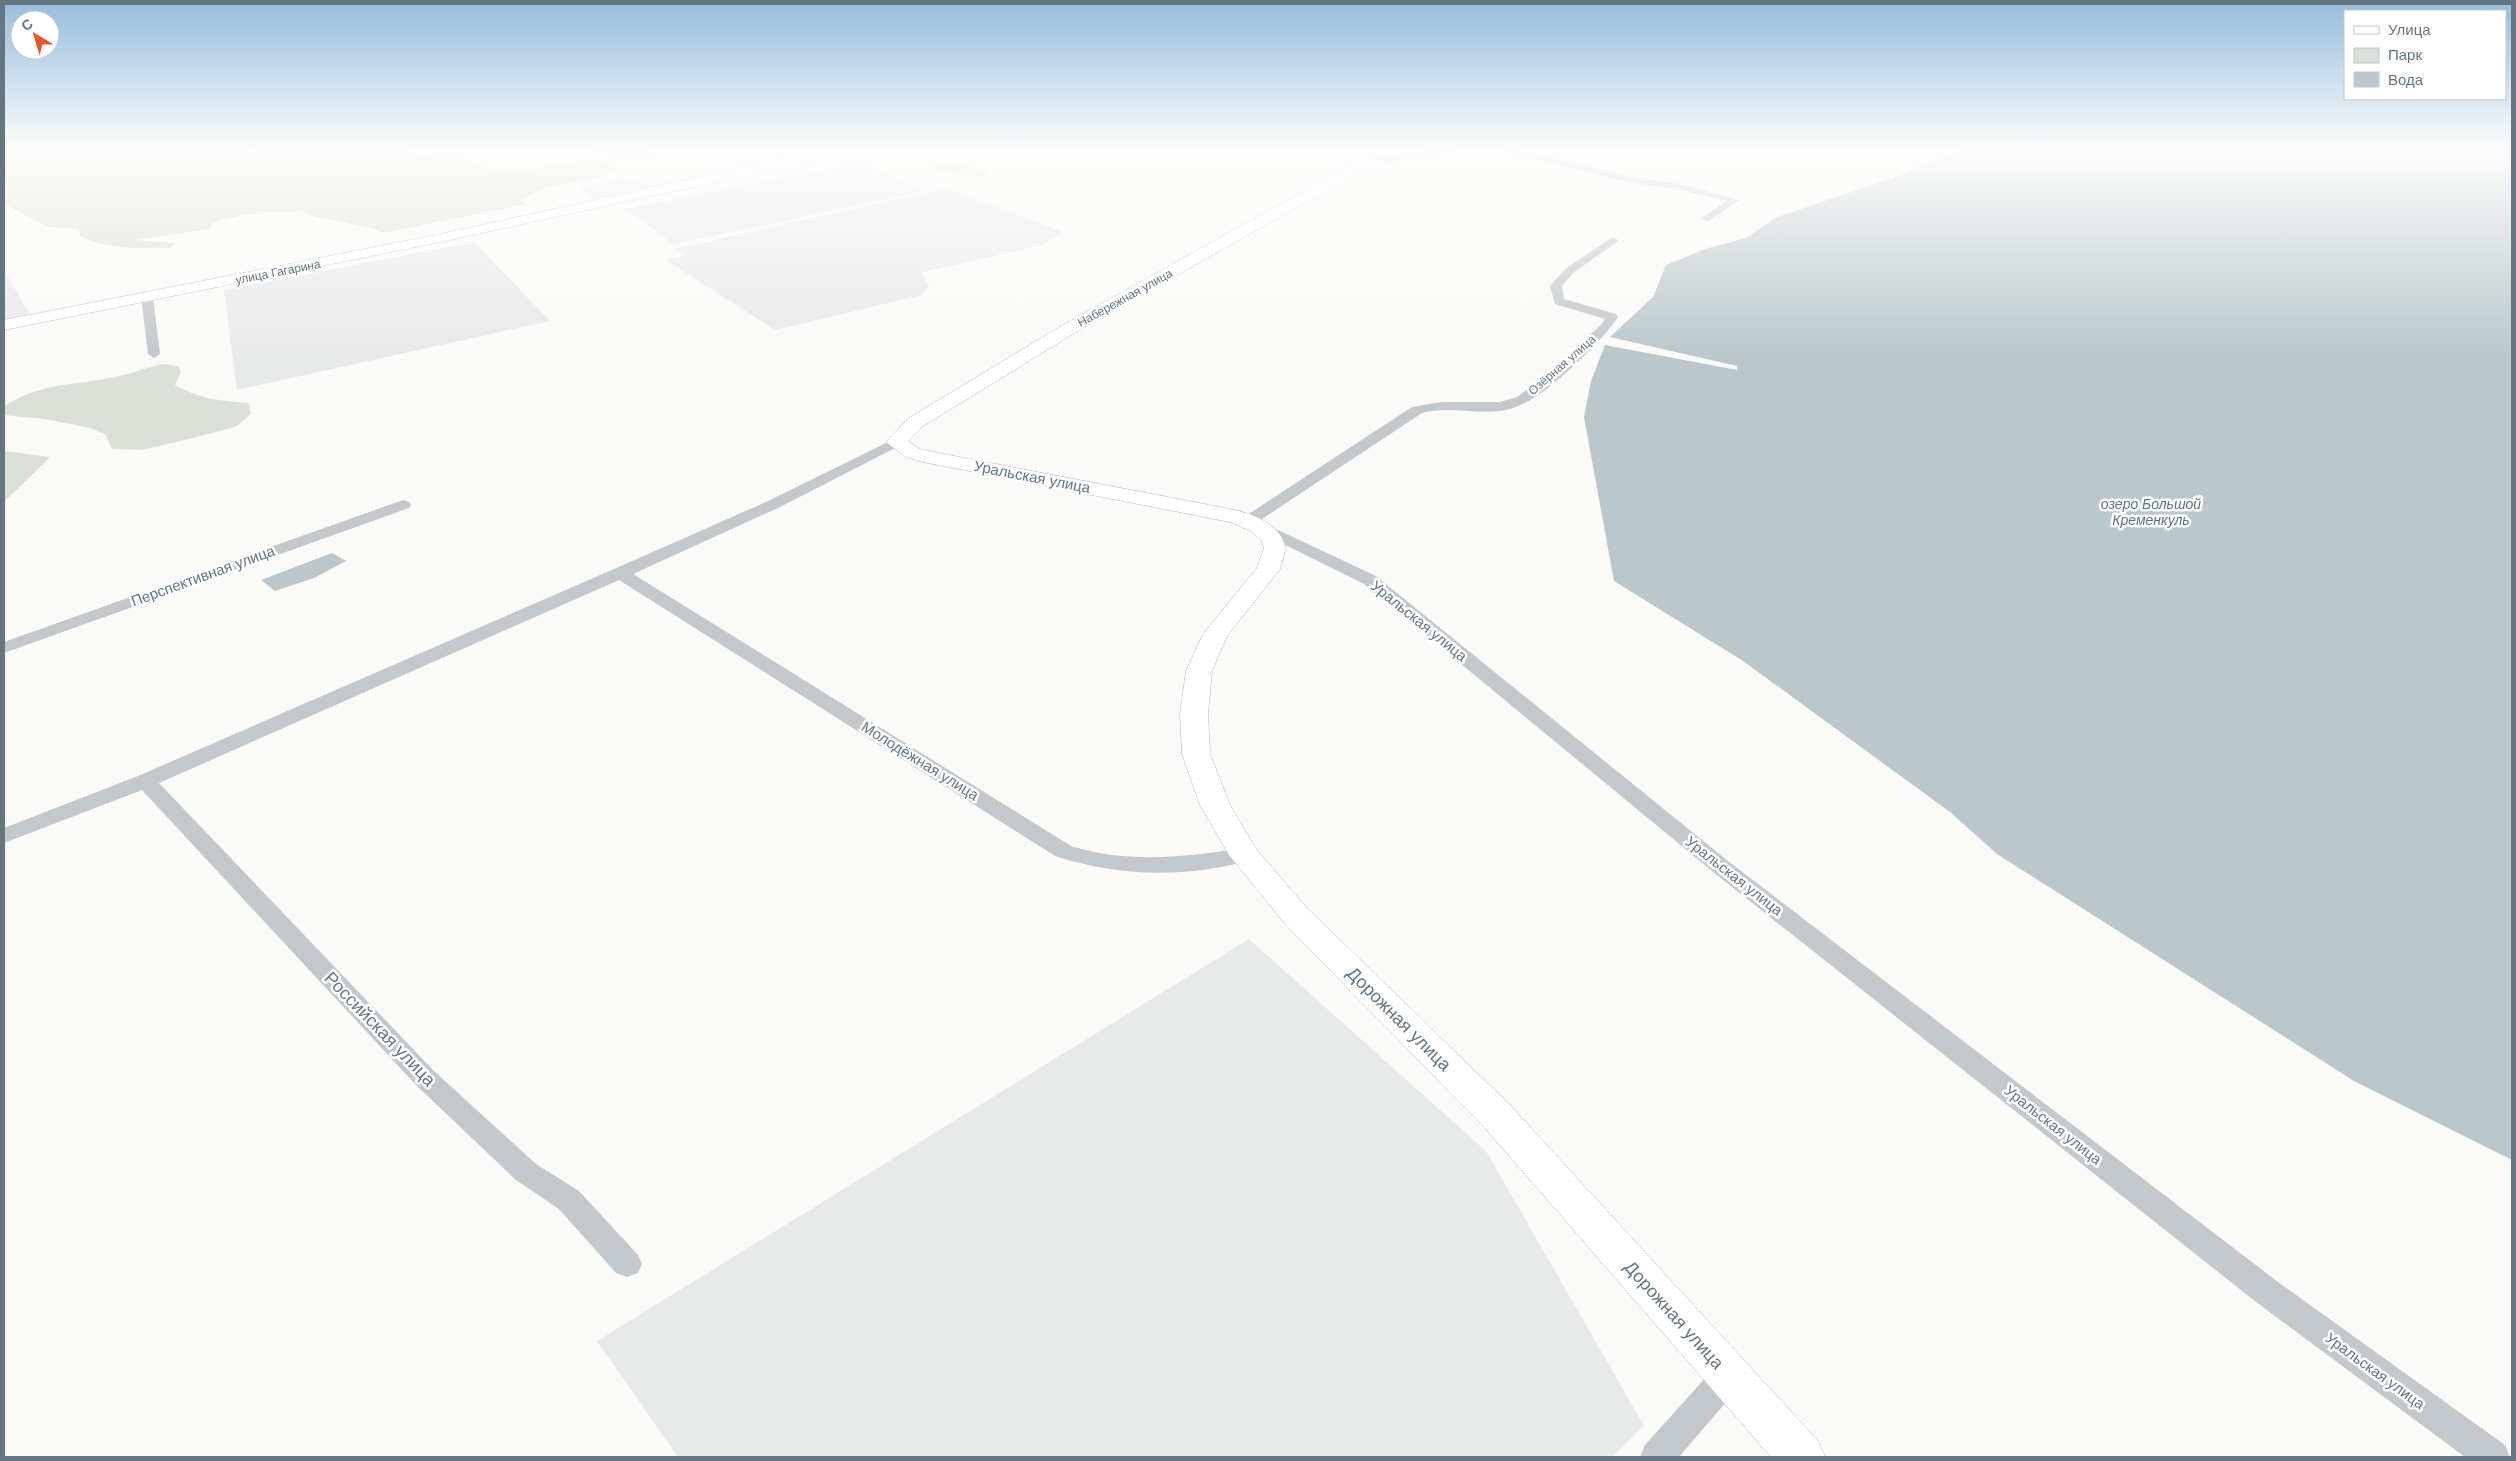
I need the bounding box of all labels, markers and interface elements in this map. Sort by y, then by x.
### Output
north arrow [10,10,60,60]
legend [2344,10,2506,100]
text: С [18,15,36,34]
text: Улица [2388,21,2431,38]
text: Парк [2388,46,2422,63]
text: Вода [2388,71,2424,88]
street label: улица Гагарина [234,257,322,287]
street label: Набережная улица [1075,266,1175,330]
street label: Озёрная улица [1526,332,1599,398]
street label: Уральская улица [972,457,1092,496]
water label: озеро Большой Кременкуль [2101,496,2201,528]
street label: Перспективная улица [129,541,278,609]
street label: Уральская улица [1368,577,1471,665]
street label: Молодёжная улица [859,718,983,804]
street label: Уральская улица [1682,832,1787,919]
street label: Дорожная улица [1343,963,1456,1076]
street label: Российская улица [320,968,440,1091]
street label: Уральская улица [2001,1081,2106,1168]
street label: Дорожная улица [1620,1257,1728,1374]
street label: Уральская улица [2322,1329,2429,1413]

